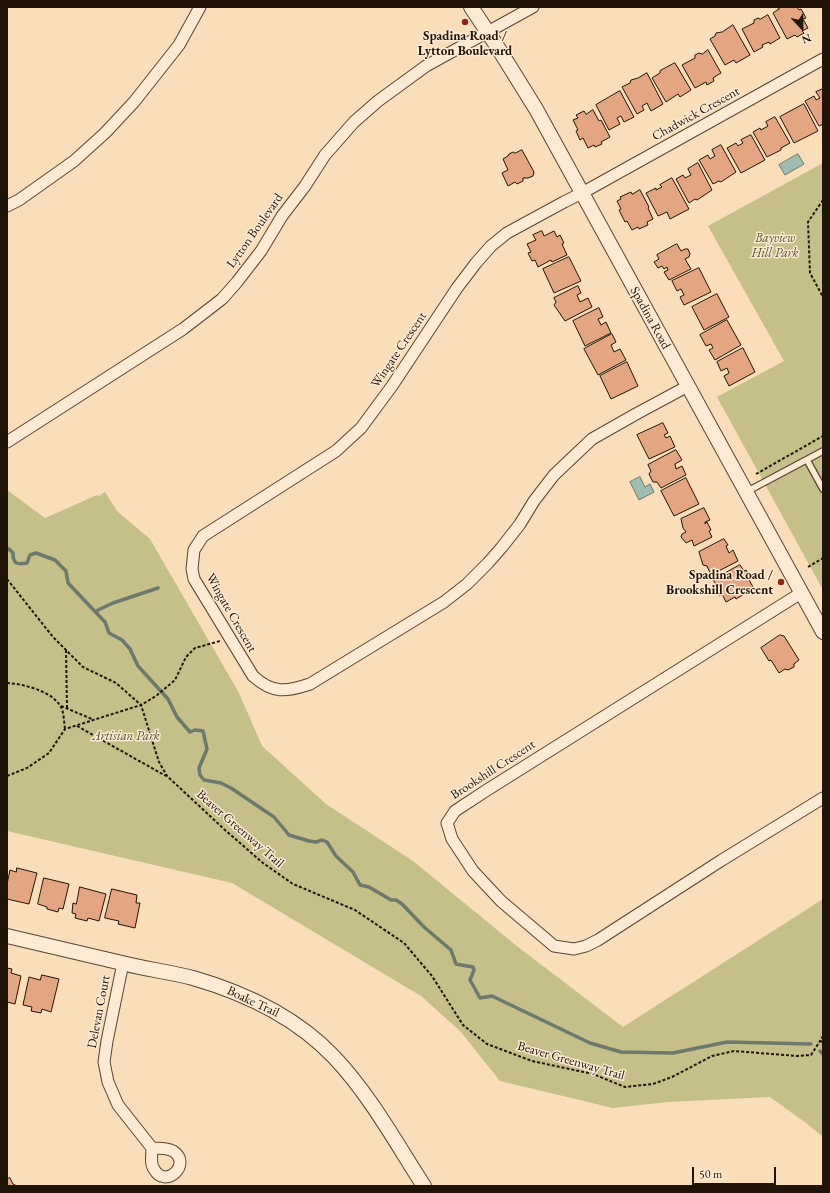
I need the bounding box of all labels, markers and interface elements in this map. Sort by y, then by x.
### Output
north arrow [782,8,822,48]
marker: Spadina Road / Lytton Boulevard [460,17,470,27]
place label: Spadina Road / Lytton Boulevard [418,28,512,59]
text: N [800,31,813,47]
street label: Chadwick Crescent [650,84,742,144]
street label: Lytton Boulevard [224,191,286,271]
park label: Bayview Hill Park [752,230,798,261]
street label: Spadina Road [626,284,674,352]
street label: Wingate Crescent [368,309,430,391]
place label: Spadina Road / Brookshill Crescent [666,567,773,598]
street label: Wingate Crescent [202,571,260,655]
marker: Spadina Road / Brookshill Crescent [776,577,786,587]
park label: Artisian Park [92,728,160,744]
street label: Brookshill Crescent [448,737,538,803]
street label: Beaver Greenway Trail [193,787,287,871]
street label: Delevan Court [84,974,114,1050]
street label: Boake Trail [224,983,282,1021]
street label: Beaver Greenway Trail [516,1038,626,1084]
scale bar [694,1159,778,1185]
text: 50 m [699,1166,722,1182]

